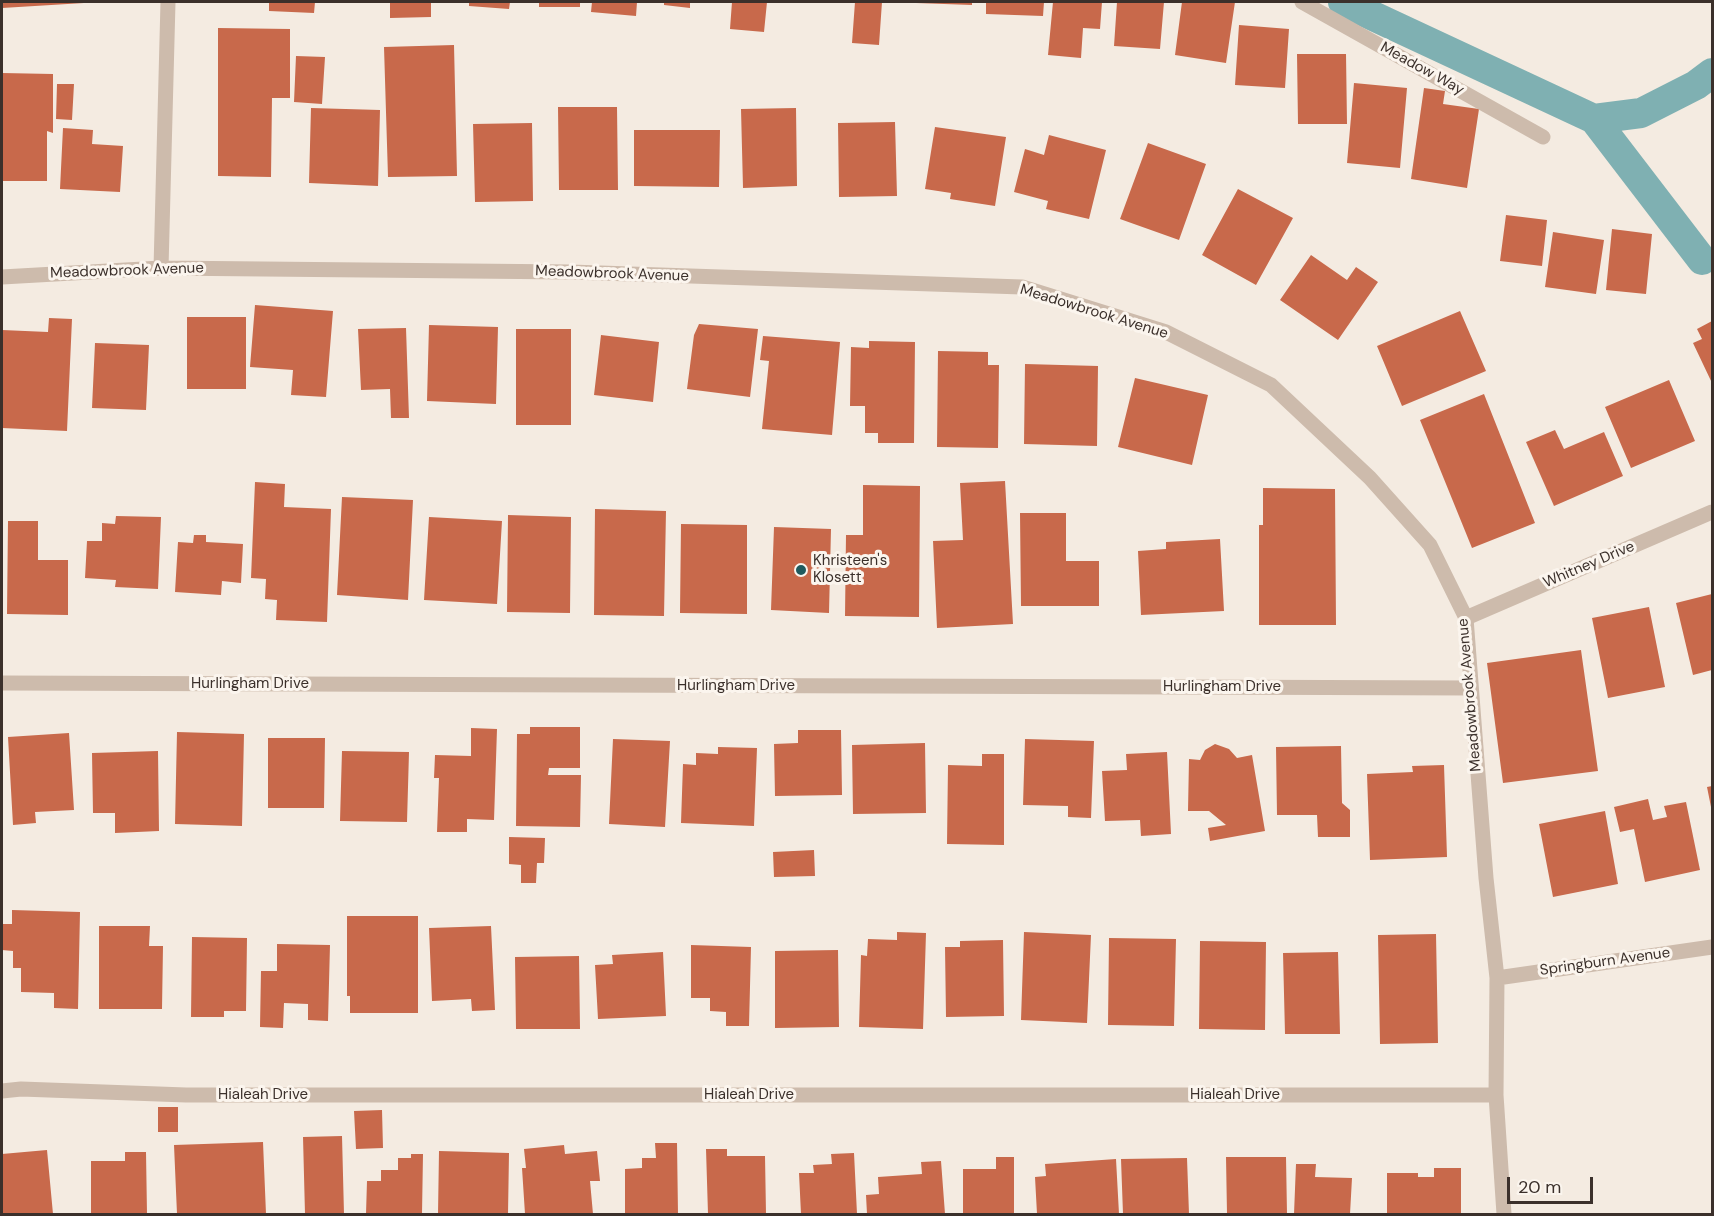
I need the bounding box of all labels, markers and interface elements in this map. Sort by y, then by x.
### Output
street label: Meadow Way [1377,39,1467,99]
street label: Meadowbrook Avenue [50,259,204,283]
street label: Meadowbrook Avenue [535,262,689,286]
street label: Meadowbrook Avenue [1018,281,1170,343]
street label: Whitney Drive [1541,538,1637,592]
place label: Khristeen's Klosett [813,552,887,587]
marker: Khristeen's Klosett [794,563,808,577]
street label: Meadowbrook Avenue [1454,618,1486,772]
street label: Hurlingham Drive [191,675,309,693]
street label: Hurlingham Drive [677,677,795,695]
street label: Hurlingham Drive [1163,678,1281,696]
street label: Springburn Avenue [1539,944,1671,980]
street label: Hialeah Drive [218,1086,308,1104]
street label: Hialeah Drive [704,1086,794,1104]
street label: Hialeah Drive [1190,1086,1280,1104]
scale bar [1510,1165,1596,1203]
text: 20 m [1518,1175,1561,1199]

